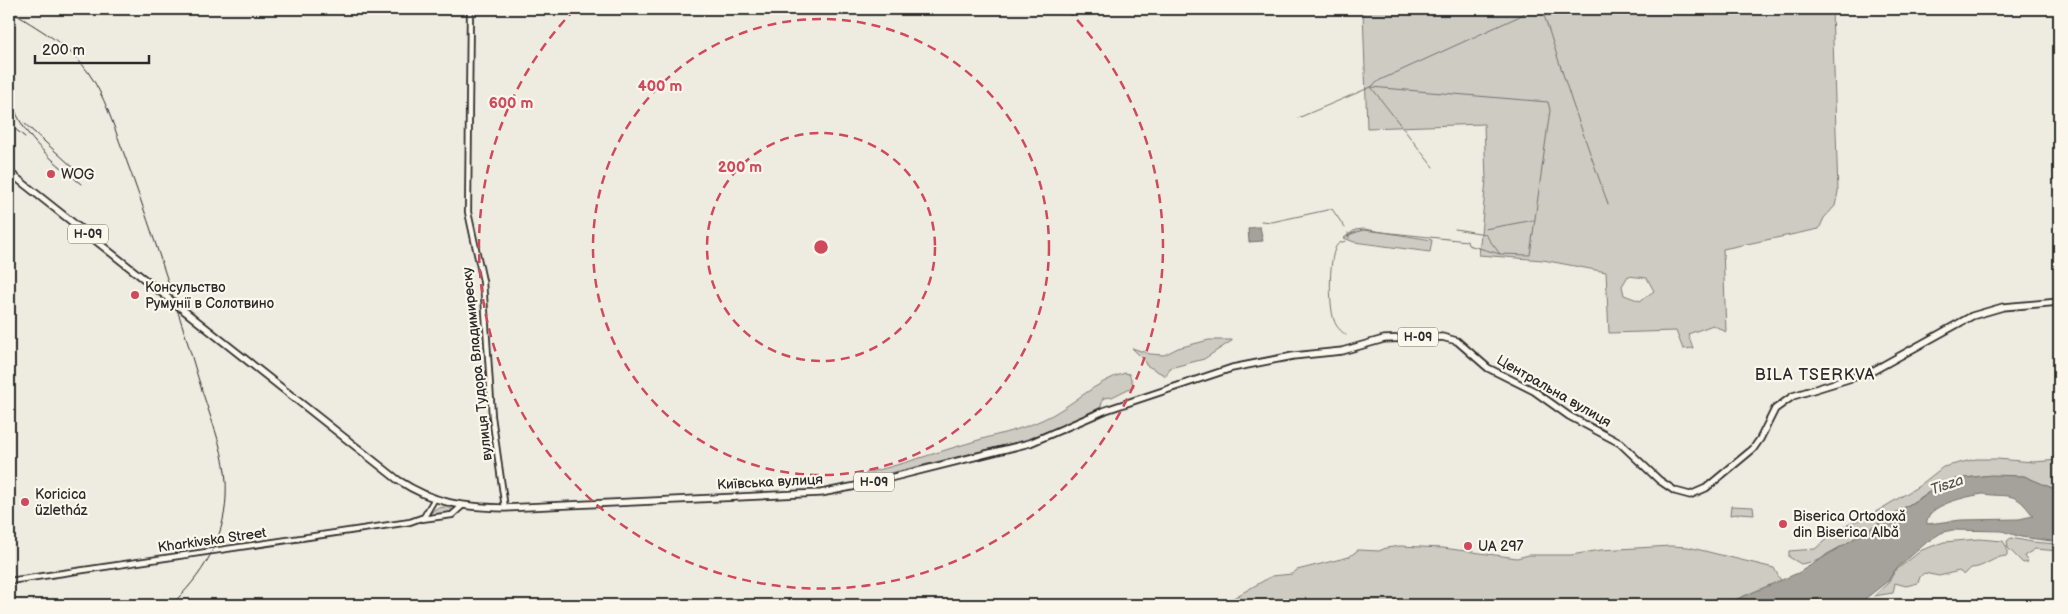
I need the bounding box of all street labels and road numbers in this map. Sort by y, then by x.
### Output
road number: Н-09 [68,224,108,243]
street label: вулиця Тудора Владимиреску [458,266,496,462]
road number: Н-09 [1398,328,1438,347]
street label: Центральна вулиця [1494,351,1615,431]
street label: Київська вулиця [717,471,824,493]
road number: Н-09 [854,472,894,492]
street label: Kharkivska Street [157,524,268,556]

